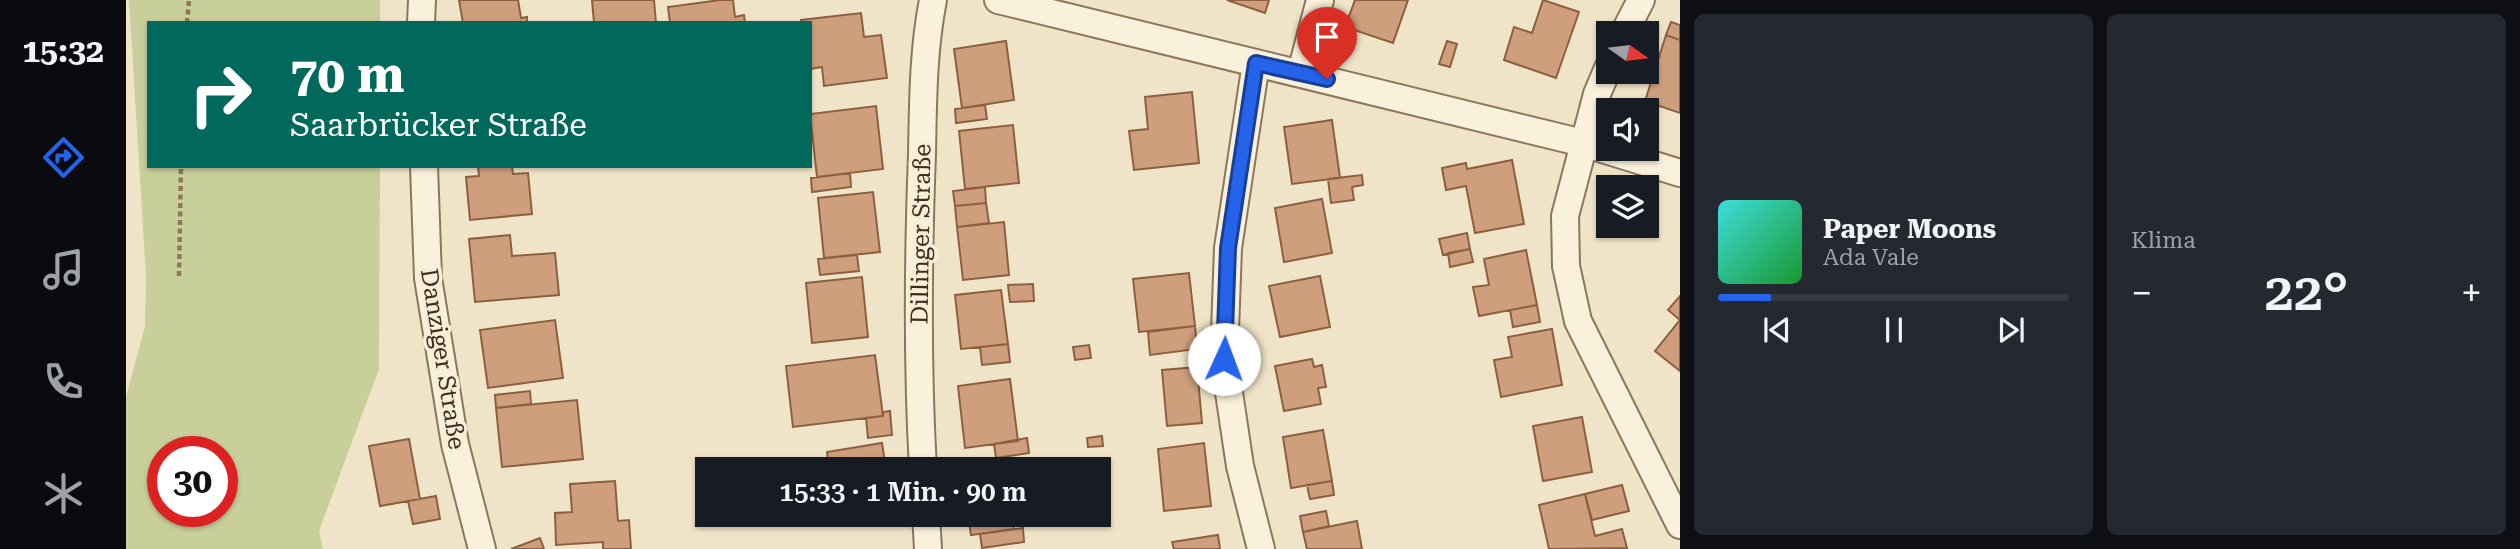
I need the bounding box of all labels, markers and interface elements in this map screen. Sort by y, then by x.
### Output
pin [1297,7,1357,79]
icon: arrive [1308,18,1346,56]
north arrow [1596,21,1659,84]
map controls [1596,21,1659,238]
text: 15:32 [22,32,104,70]
text: 70 m [290,47,405,104]
icon: right [175,49,266,140]
button: sound [1596,98,1659,161]
text: Saarbrücker Straße [290,106,587,144]
icon: directions [39,133,88,182]
street label: Dillinger Straße [905,143,937,325]
button: layers [1596,175,1659,238]
text: Paper Moons [1823,214,1996,244]
text: Klima [2131,227,2196,254]
text: Ada Vale [1823,244,1919,271]
icon: music [39,245,88,294]
text: 22° [2265,262,2348,323]
street label: Danziger Straße [415,267,471,451]
text: − [2131,271,2152,315]
text: + [2461,271,2482,315]
icon: previous [1758,311,1796,349]
icon: pause [1875,311,1913,349]
icon: next [1992,311,2030,349]
position arrow [1187,322,1261,396]
icon: phone [39,357,88,406]
speed limit sign: 30 [147,436,238,527]
icon: climate [39,469,88,518]
text: 15:33 · 1 Min. · 90 m [779,477,1027,507]

